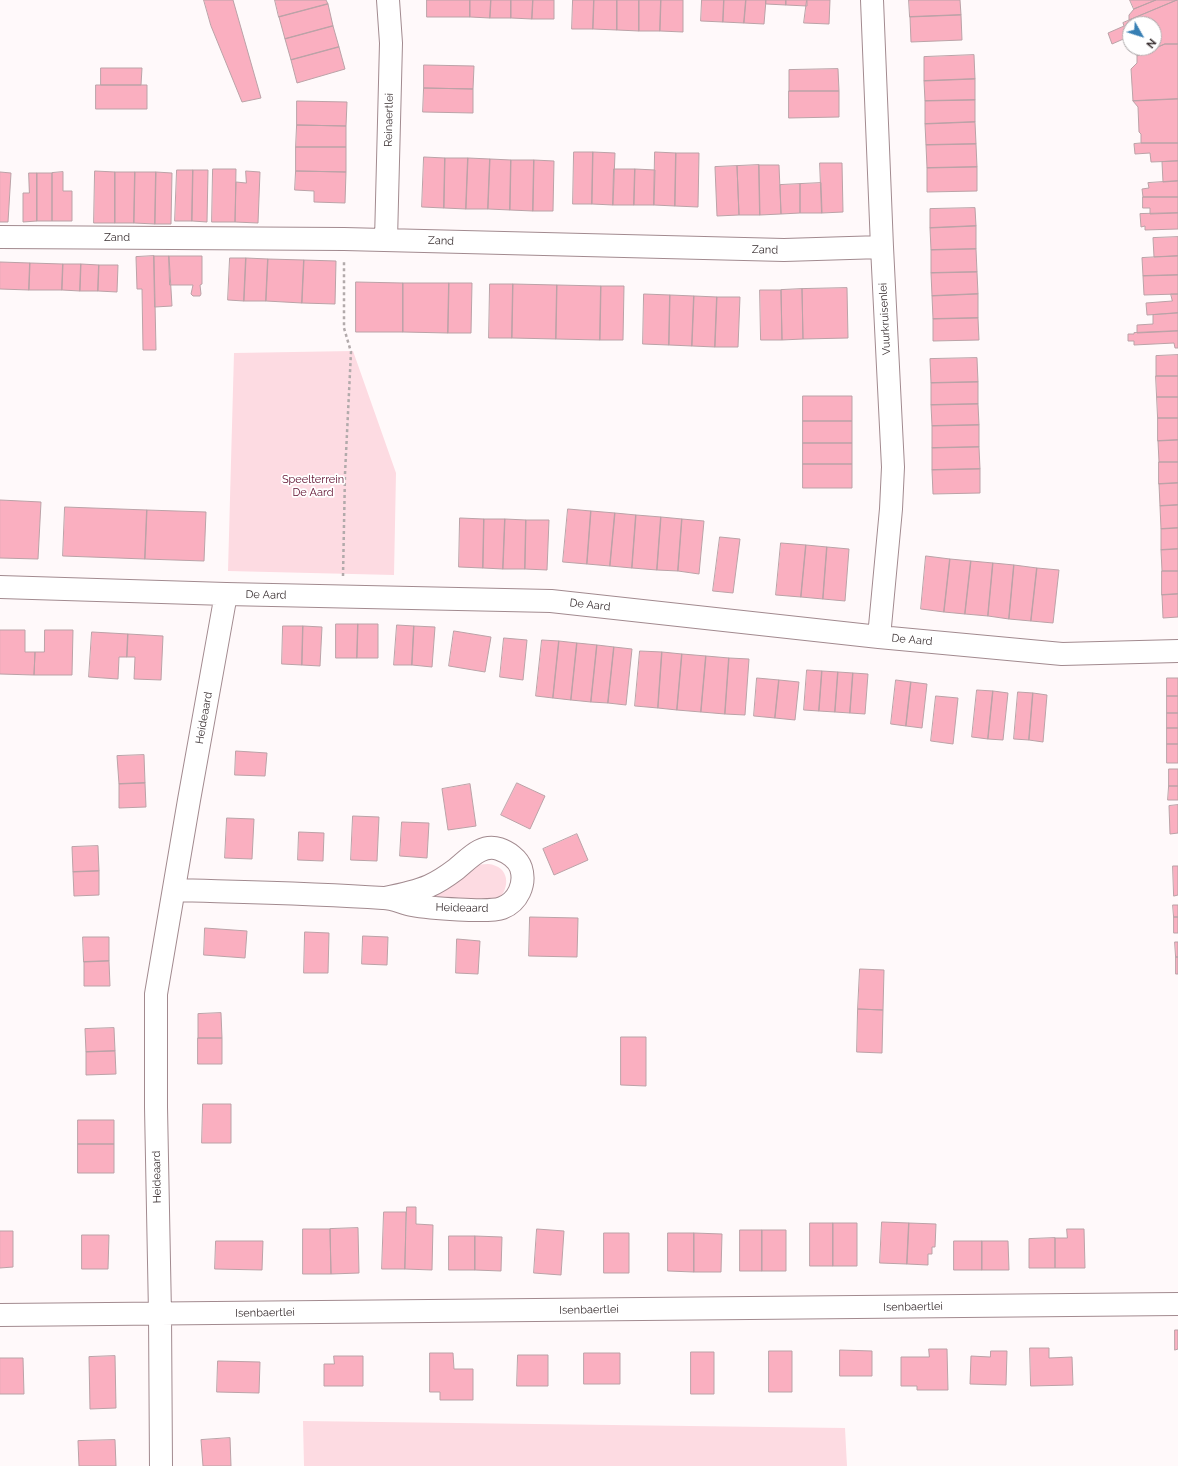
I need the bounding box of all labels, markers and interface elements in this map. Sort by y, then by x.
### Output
north arrow [1122,16,1162,56]
text: N [1143,36,1159,51]
street label: Reinaertlei [382,93,396,147]
street label: Zand [104,231,130,245]
street label: Zand [428,234,454,248]
street label: Zand [752,243,778,257]
street label: Vuurkruisenlei [877,282,893,356]
park label: Speelterrein De Aard [282,473,344,499]
street label: De Aard [245,588,287,602]
street label: De Aard [569,596,611,614]
street label: De Aard [891,632,933,648]
street label: Heideaard [193,691,215,745]
street label: Heideaard [436,901,488,915]
street label: Heideaard [150,1151,164,1203]
street label: Isenbaertlei [883,1300,943,1314]
street label: Isenbaertlei [559,1303,619,1317]
street label: Isenbaertlei [235,1306,295,1320]

